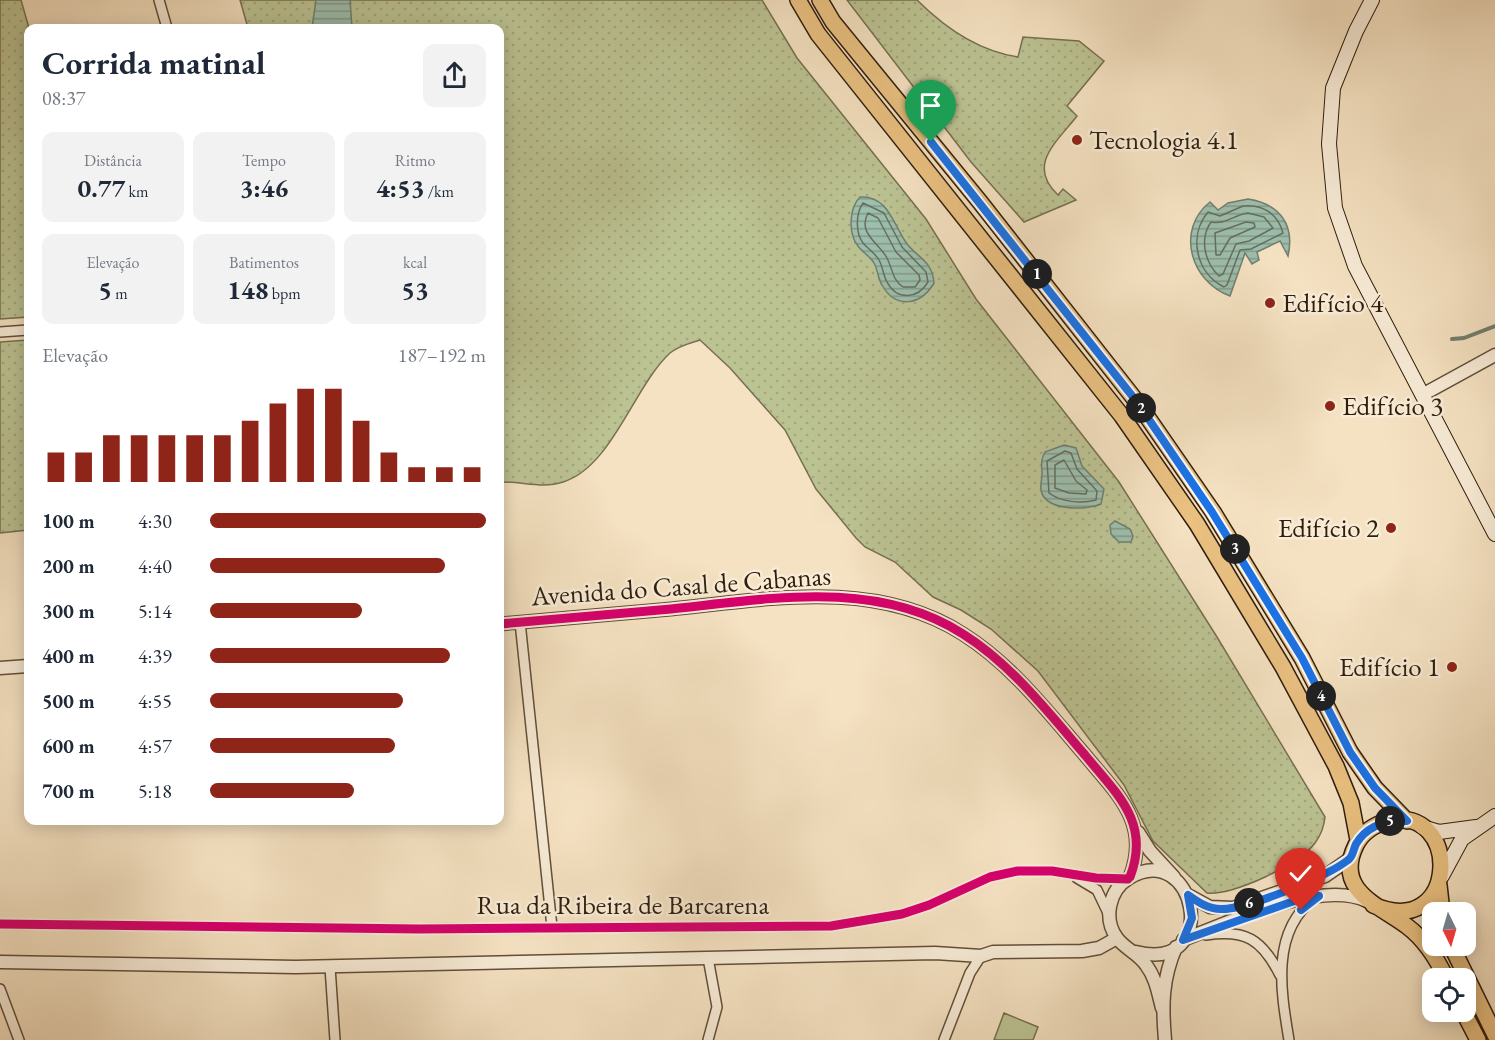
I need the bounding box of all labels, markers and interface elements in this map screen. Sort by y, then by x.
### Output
text: Corrida matinal [42,41,265,84]
button: share [423,44,486,107]
pin [905,80,956,142]
text: 08:37 [42,85,85,111]
icon: arrive [914,89,947,122]
place label: Tecnologia 4.1 [1089,122,1239,157]
marker: Tecnologia 4.1 [1070,133,1084,147]
text: Distância [84,150,142,171]
text: Tempo [242,150,286,171]
text: Ritmo [395,150,435,171]
text: 0.77 [78,171,125,205]
text: 3:46 [240,171,288,205]
text: 4:53 [376,171,425,205]
text: km [125,181,148,202]
text: /km [425,181,454,202]
text: Elevação [87,252,139,273]
text: Batimentos [229,252,299,273]
text: kcal [403,252,427,273]
pin: 1 [1022,259,1052,289]
text: 1 [1033,263,1041,284]
text: 5 [98,273,112,307]
text: 148 [227,273,269,307]
text: 53 [401,273,429,307]
text: m [112,283,128,304]
text: bpm [269,283,301,304]
place label: Edifício 4 [1282,285,1384,320]
marker: Edifício 4 [1263,296,1277,310]
text: Elevação [42,342,108,368]
text: 187–192 m [398,342,486,368]
place label: Edifício 3 [1342,388,1443,423]
pin: 2 [1126,393,1156,423]
text: 2 [1137,397,1145,418]
marker: Edifício 3 [1323,399,1337,413]
text: 100 m [42,508,95,534]
text: 4:30 [138,508,172,534]
place label: Edifício 2 [1278,510,1379,545]
marker: Edifício 2 [1384,521,1398,535]
pin: 3 [1220,534,1250,564]
text: 3 [1231,538,1239,559]
text: 200 m [42,553,95,579]
text: 4:40 [138,553,172,579]
street label: Avenida do Casal de Cabanas [529,558,832,614]
text: 300 m [42,598,95,624]
text: 5:14 [138,598,172,624]
text: 400 m [42,643,95,669]
text: 4:39 [138,643,172,669]
place label: Edifício 1 [1339,649,1440,684]
marker: Edifício 1 [1445,660,1459,674]
pin: 4 [1306,681,1336,711]
text: 4 [1317,685,1325,706]
text: 500 m [42,688,95,714]
text: 4:55 [138,688,172,714]
text: 600 m [42,733,95,759]
text: 4:57 [138,733,172,759]
text: 700 m [42,778,95,804]
text: 5:18 [138,778,172,804]
pin: 5 [1375,806,1405,836]
text: 5 [1386,810,1394,831]
pin [1275,848,1326,910]
icon: check [1284,857,1317,890]
street label: Rua da Ribeira de Barcarena [477,887,770,922]
pin: 6 [1234,888,1264,918]
text: 6 [1245,892,1253,913]
north arrow [1422,902,1476,956]
map controls [1422,902,1476,1022]
button: locate [1422,968,1476,1022]

